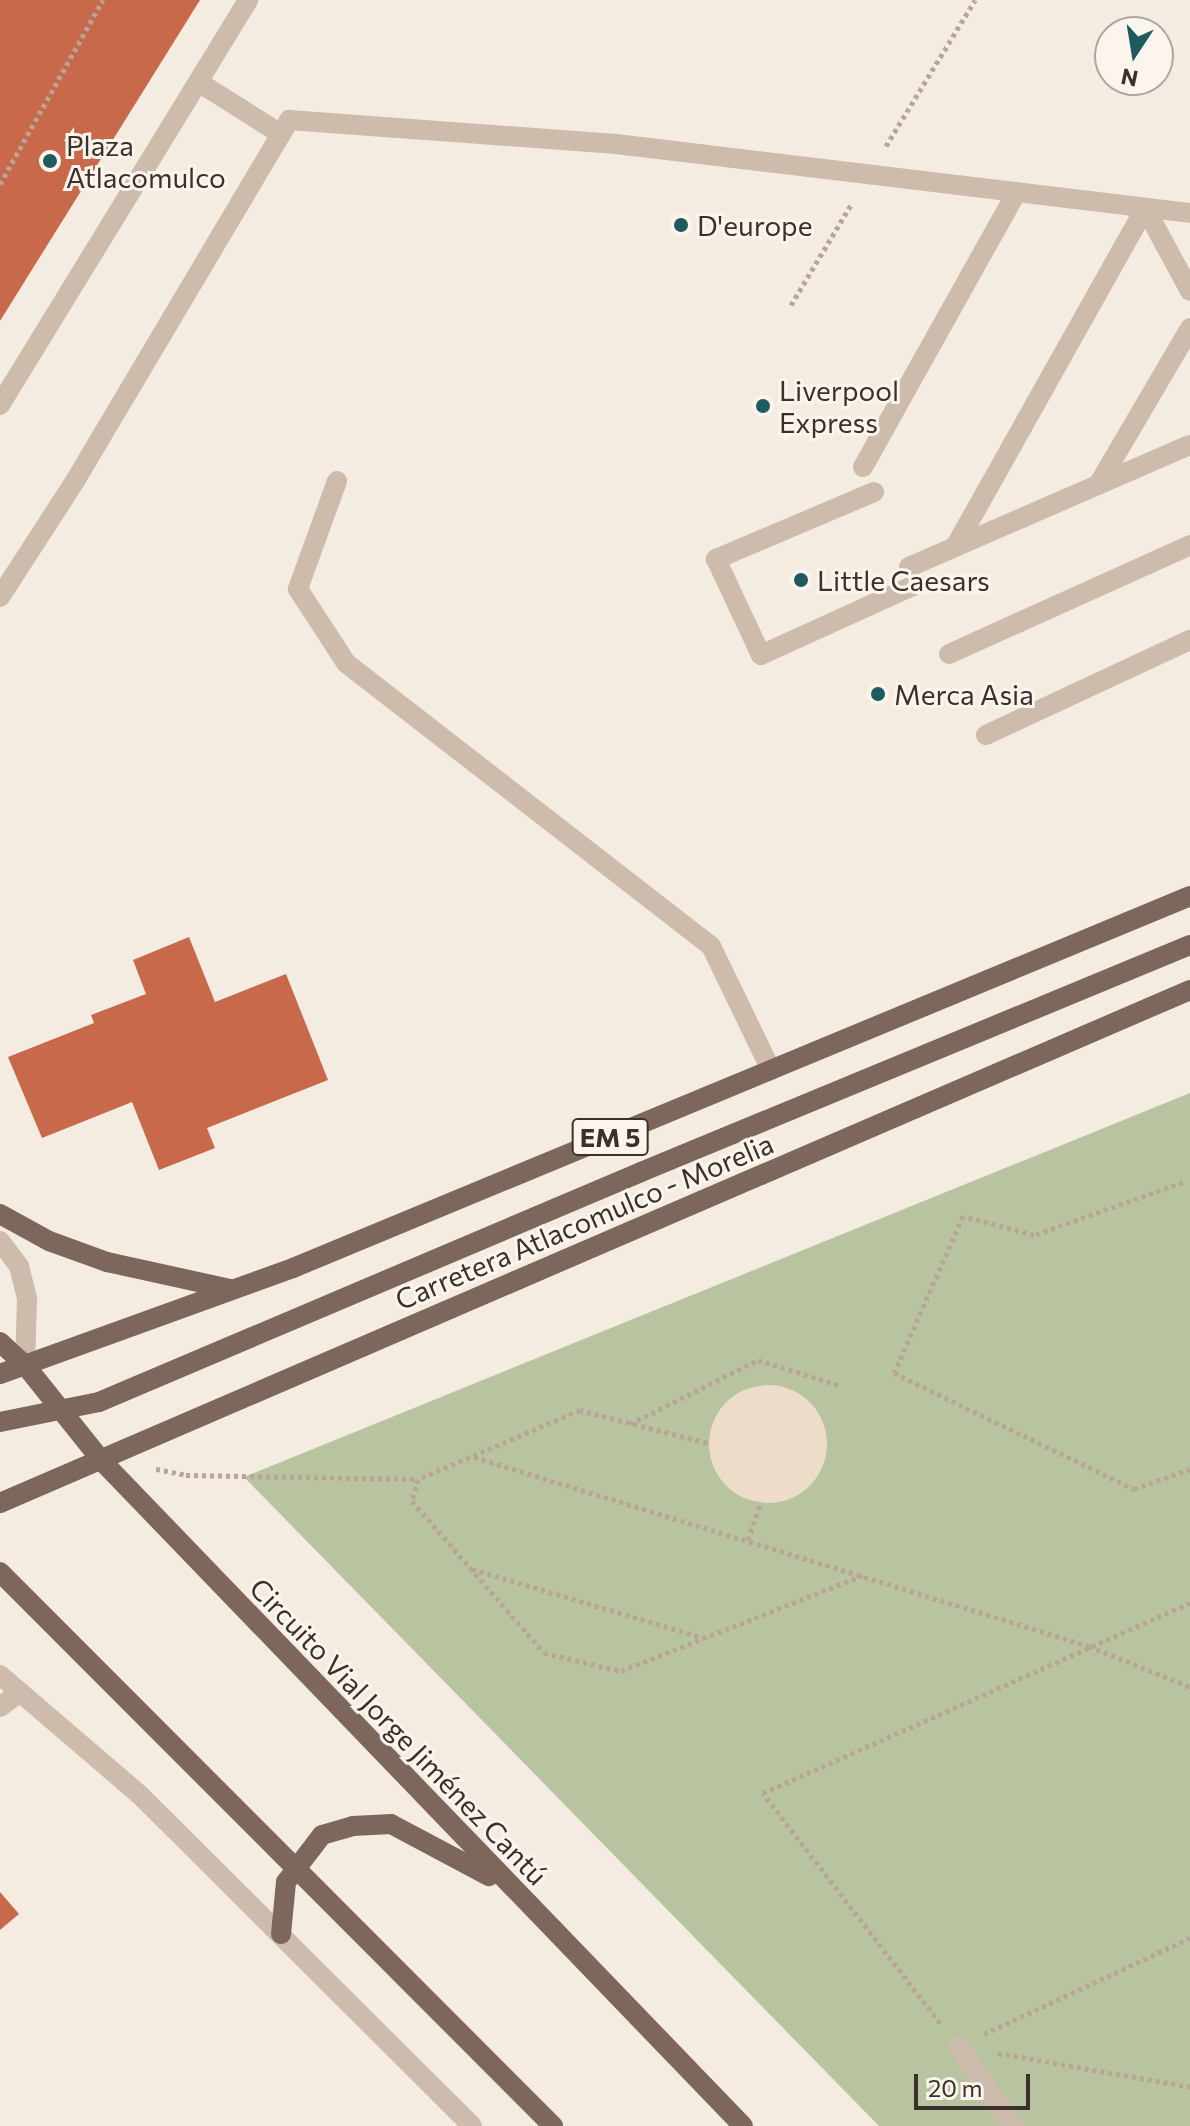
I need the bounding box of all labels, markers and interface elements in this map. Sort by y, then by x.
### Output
north arrow [1094,16,1174,96]
text: N [1118,63,1140,93]
place label: Plaza Atlacomulco [66,128,226,194]
marker: Plaza Atlacomulco [41,152,59,170]
place label: D'europe [697,208,812,242]
marker: D'europe [672,216,690,234]
place label: Liverpool Express [779,373,899,439]
marker: Liverpool Express [754,397,772,415]
place label: Little Caesars [817,563,990,597]
marker: Little Caesars [792,571,810,589]
place label: Merca Asia [894,677,1034,711]
marker: Merca Asia [869,685,887,703]
road number: EM 5 [570,1115,650,1159]
street label: Carretera Atlacomulco - Morelia [390,1126,778,1316]
street label: Circuito Vial Jorge Jiménez Cantú [243,1571,555,1891]
scale bar [918,2058,1034,2108]
text: 20 m [928,2073,982,2102]

